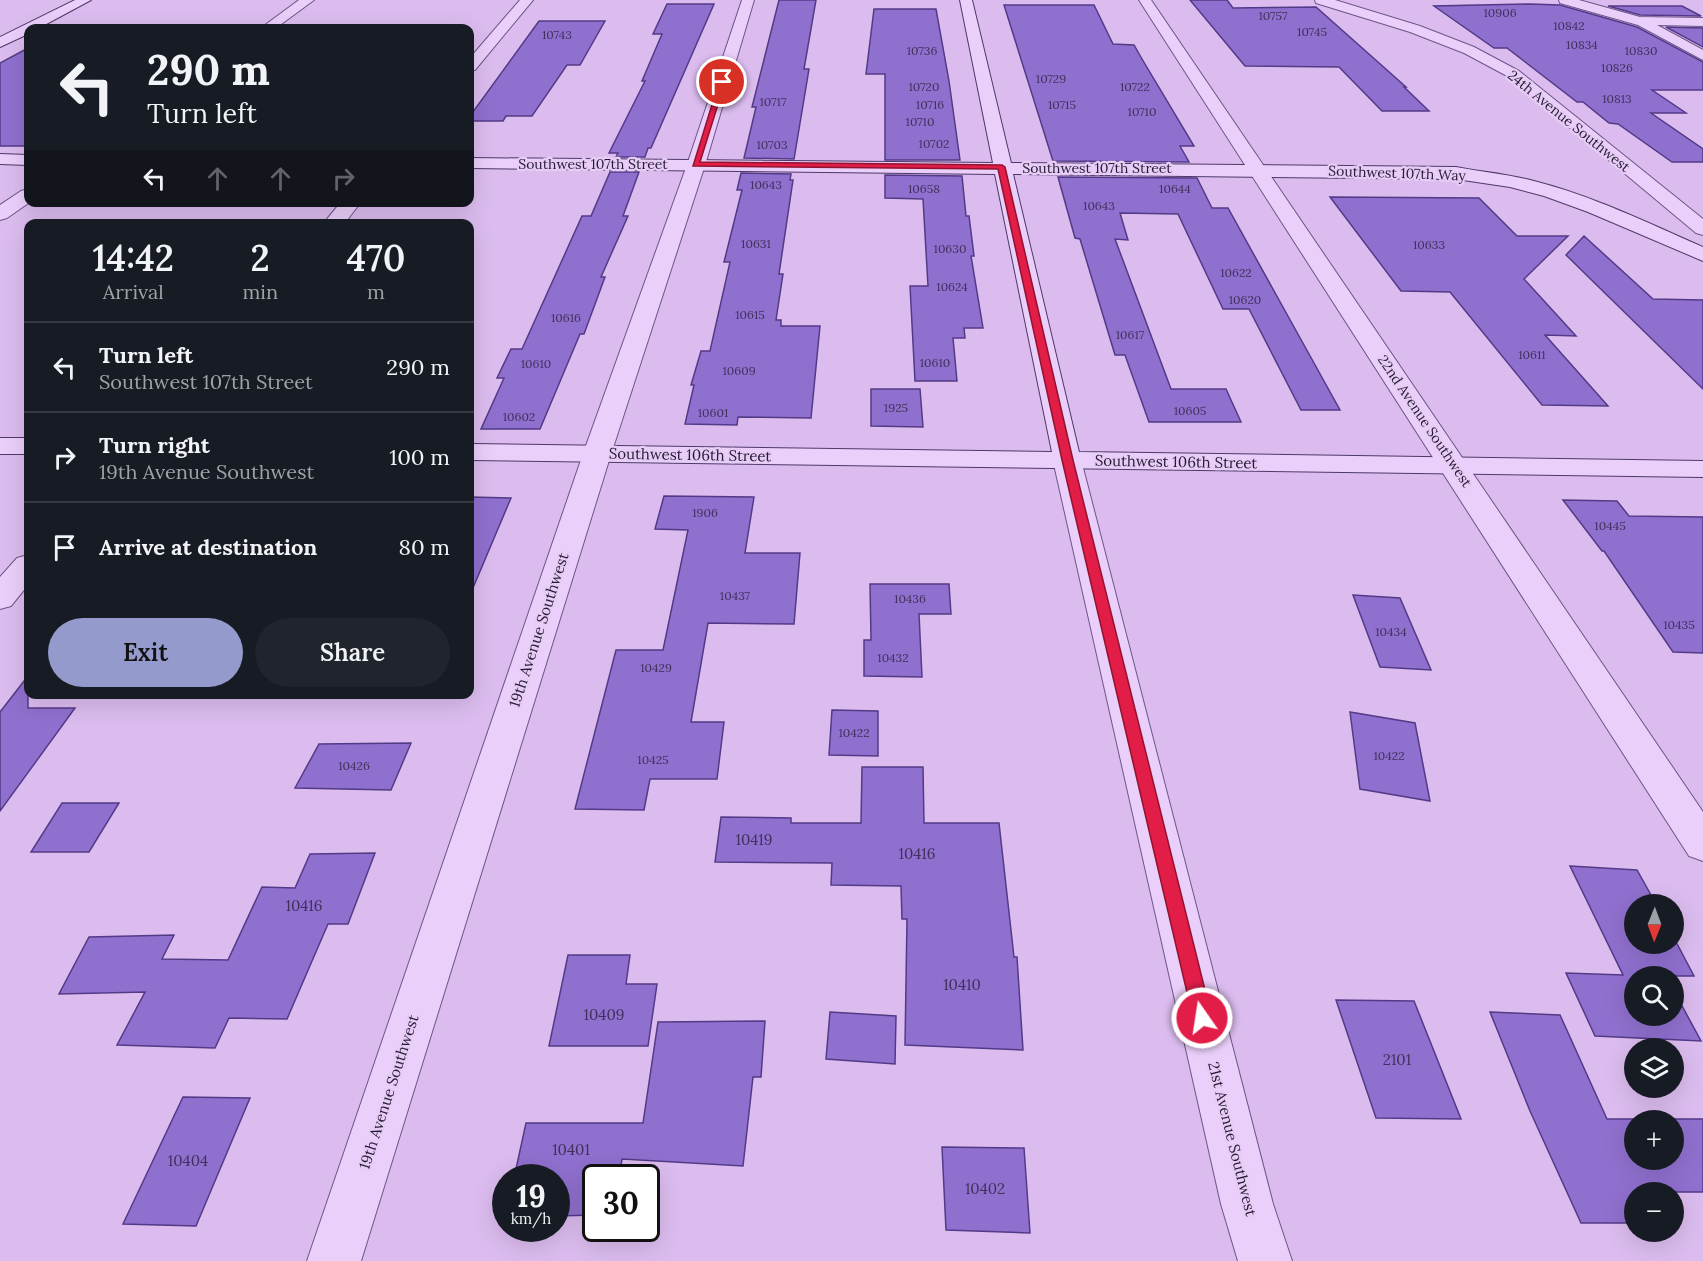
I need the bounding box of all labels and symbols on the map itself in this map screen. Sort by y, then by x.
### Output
house number: 10906 [1483,5,1517,20]
house number: 10757 [1258,8,1288,23]
house number: 10842 [1553,18,1585,33]
house number: 10745 [1297,24,1327,39]
house number: 10743 [542,27,572,42]
house number: 10834 [1566,37,1598,52]
house number: 10736 [907,43,937,58]
house number: 10830 [1625,43,1657,58]
pin [696,56,747,107]
house number: 10826 [1601,60,1633,75]
street label: 24th Avenue Southwest [1504,66,1634,176]
house number: 10729 [1036,71,1066,86]
house number: 10720 [909,79,939,94]
house number: 10722 [1120,79,1150,94]
house number: 10813 [1602,91,1632,106]
house number: 10717 [760,94,787,109]
house number: 10716 [916,97,944,112]
house number: 10715 [1048,97,1076,112]
house number: 10710 [1128,104,1156,119]
house number: 10710 [906,114,934,129]
house number: 10702 [919,136,949,151]
house number: 10703 [756,137,788,152]
street label: Southwest 107th Street [518,155,668,173]
street label: Southwest 107th Street [1022,159,1172,177]
street label: Southwest 107th Way [1328,162,1467,184]
house number: 10643 [750,177,782,192]
house number: 10658 [908,181,940,196]
house number: 10644 [1159,181,1191,196]
house number: 10643 [1083,198,1115,213]
house number: 10631 [741,236,771,251]
house number: 10633 [1413,237,1445,252]
house number: 10630 [934,241,966,256]
house number: 10622 [1220,265,1252,280]
house number: 10624 [936,279,968,294]
house number: 10620 [1229,292,1261,307]
house number: 10615 [735,307,765,322]
house number: 10616 [551,310,581,325]
house number: 10617 [1116,327,1145,342]
house number: 10611 [1518,347,1546,362]
street label: 22nd Avenue Southwest [1374,351,1476,491]
house number: 10610 [920,355,950,370]
house number: 10610 [521,356,551,371]
house number: 10609 [722,363,756,378]
house number: 1925 [884,400,908,415]
house number: 10605 [1174,403,1206,418]
house number: 10601 [698,405,728,420]
house number: 10602 [503,409,535,424]
street label: Southwest 106th Street [609,444,772,465]
street label: Southwest 106th Street [1095,451,1258,472]
house number: 1906 [692,505,718,520]
house number: 10445 [1594,518,1626,533]
street label: 19th Avenue Southwest [505,550,573,710]
house number: 10437 [720,588,751,603]
house number: 10436 [894,591,926,606]
house number: 10435 [1663,617,1695,632]
house number: 10434 [1375,624,1407,639]
house number: 10432 [877,650,909,665]
house number: 10429 [640,660,672,675]
house number: 10422 [838,725,870,740]
house number: 10422 [1373,748,1405,763]
house number: 10425 [637,752,669,767]
house number: 10426 [338,758,370,773]
house number: 10419 [735,830,773,849]
house number: 10416 [898,844,936,863]
north arrow [1624,894,1684,954]
house number: 10416 [285,896,323,915]
house number: 10410 [943,975,981,994]
position arrow [1170,986,1234,1050]
house number: 10409 [584,1005,624,1024]
street label: 19th Avenue Southwest [355,1012,423,1172]
house number: 2101 [1383,1050,1411,1069]
street label: 21st Avenue Southwest [1204,1060,1261,1218]
house number: 10401 [552,1140,590,1159]
house number: 10404 [168,1151,208,1170]
speed limit sign: 30 [582,1164,660,1242]
house number: 10402 [965,1179,1005,1198]

